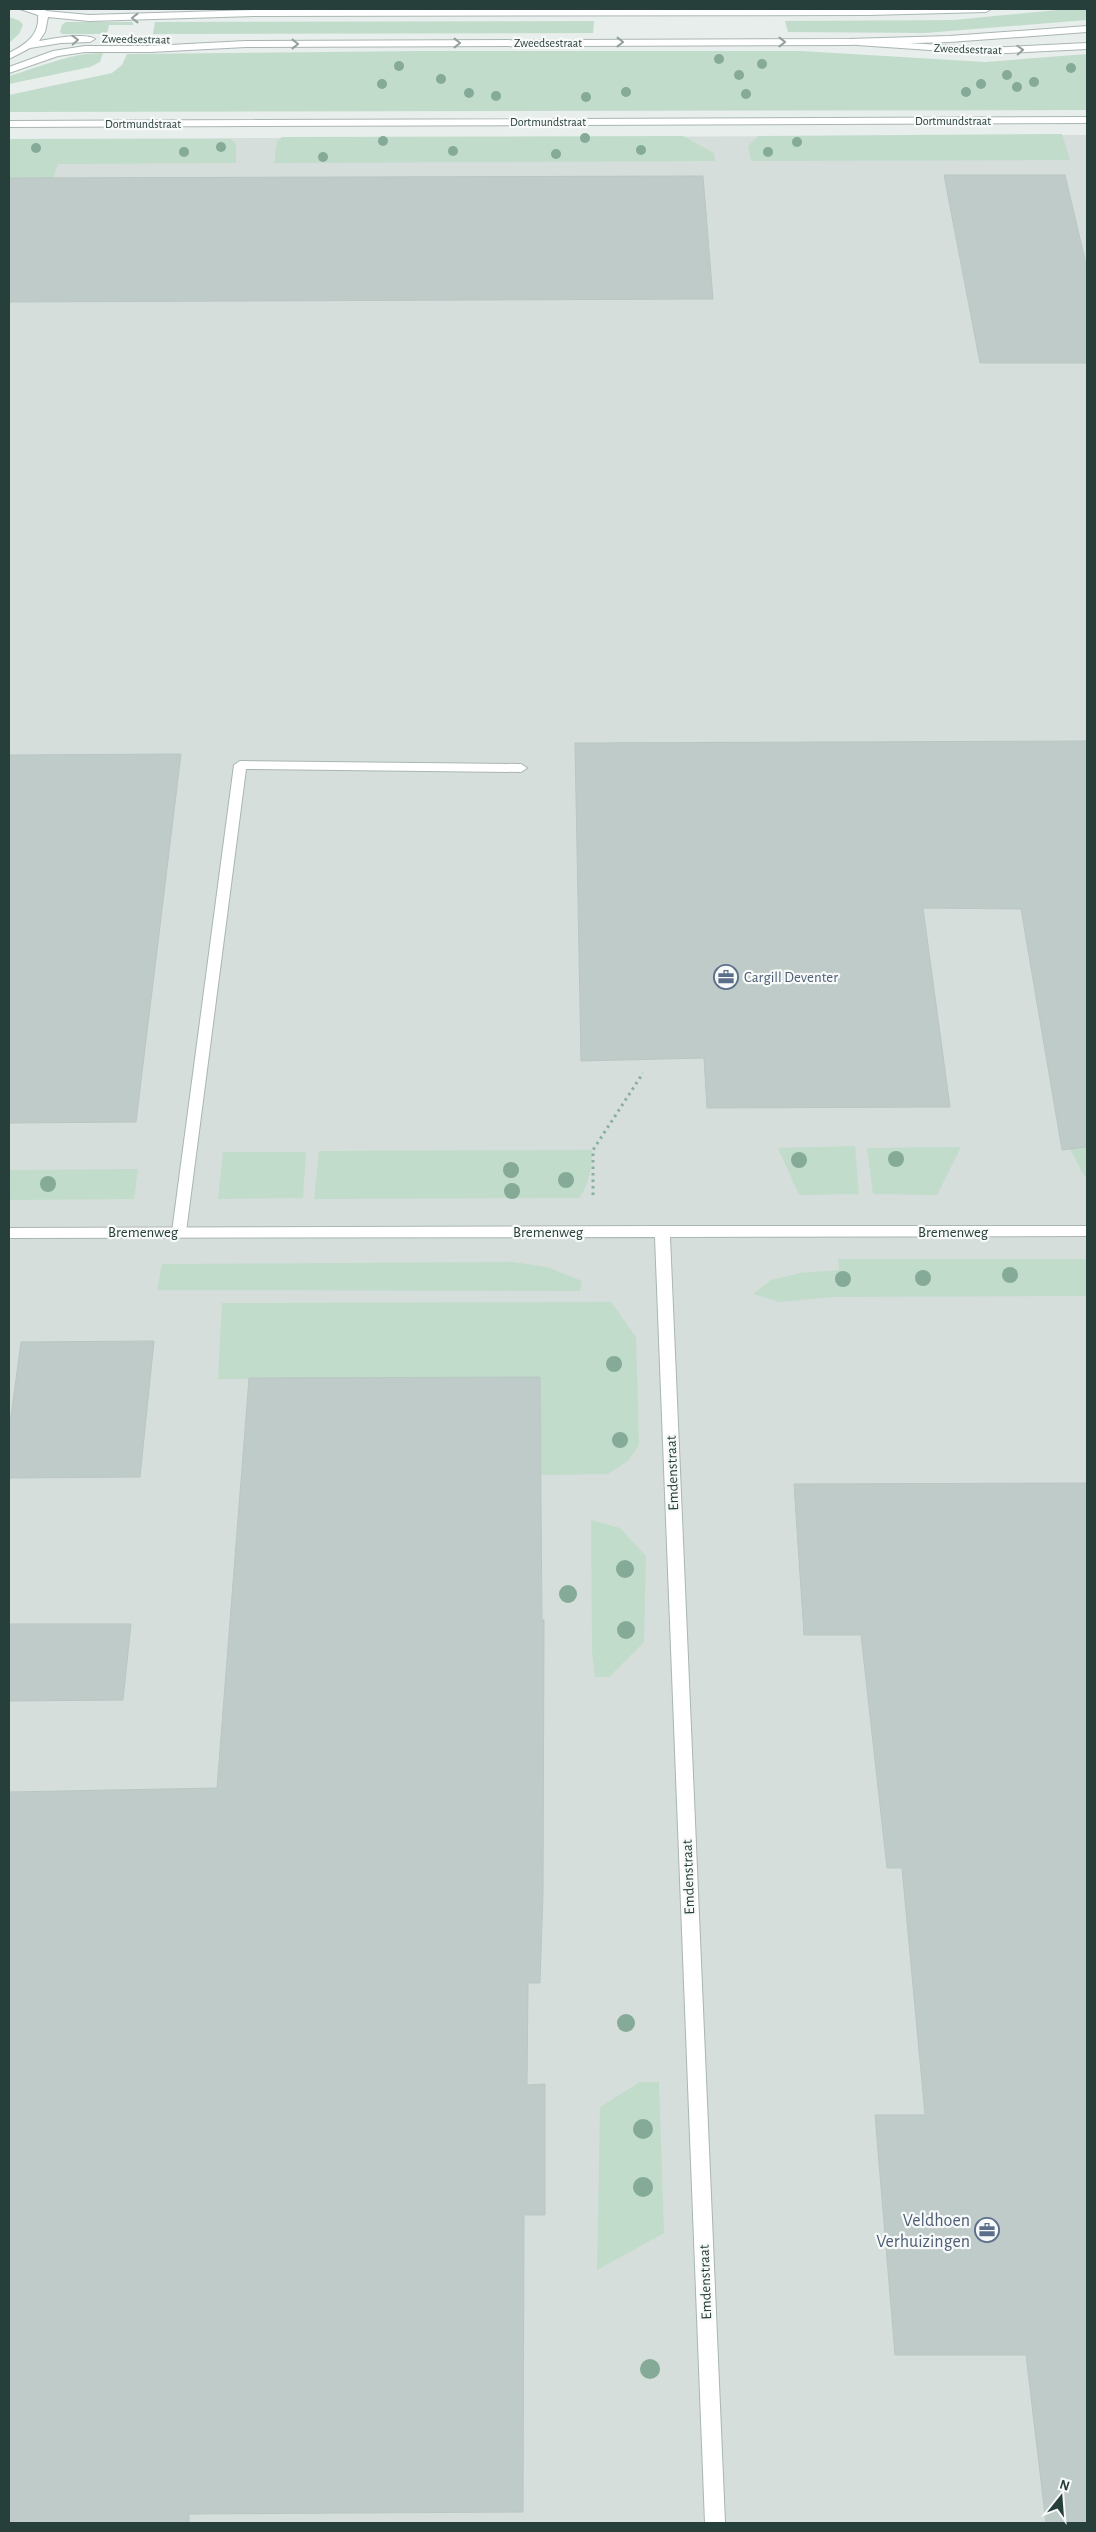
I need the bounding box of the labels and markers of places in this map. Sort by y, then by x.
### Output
office icon: Cargill Deventer [713,964,739,990]
place label: Cargill Deventer [744,970,838,985]
place label: Veldhoen Verhuizingen [876,2212,970,2251]
office icon: Veldhoen Verhuizingen [974,2217,1000,2243]

